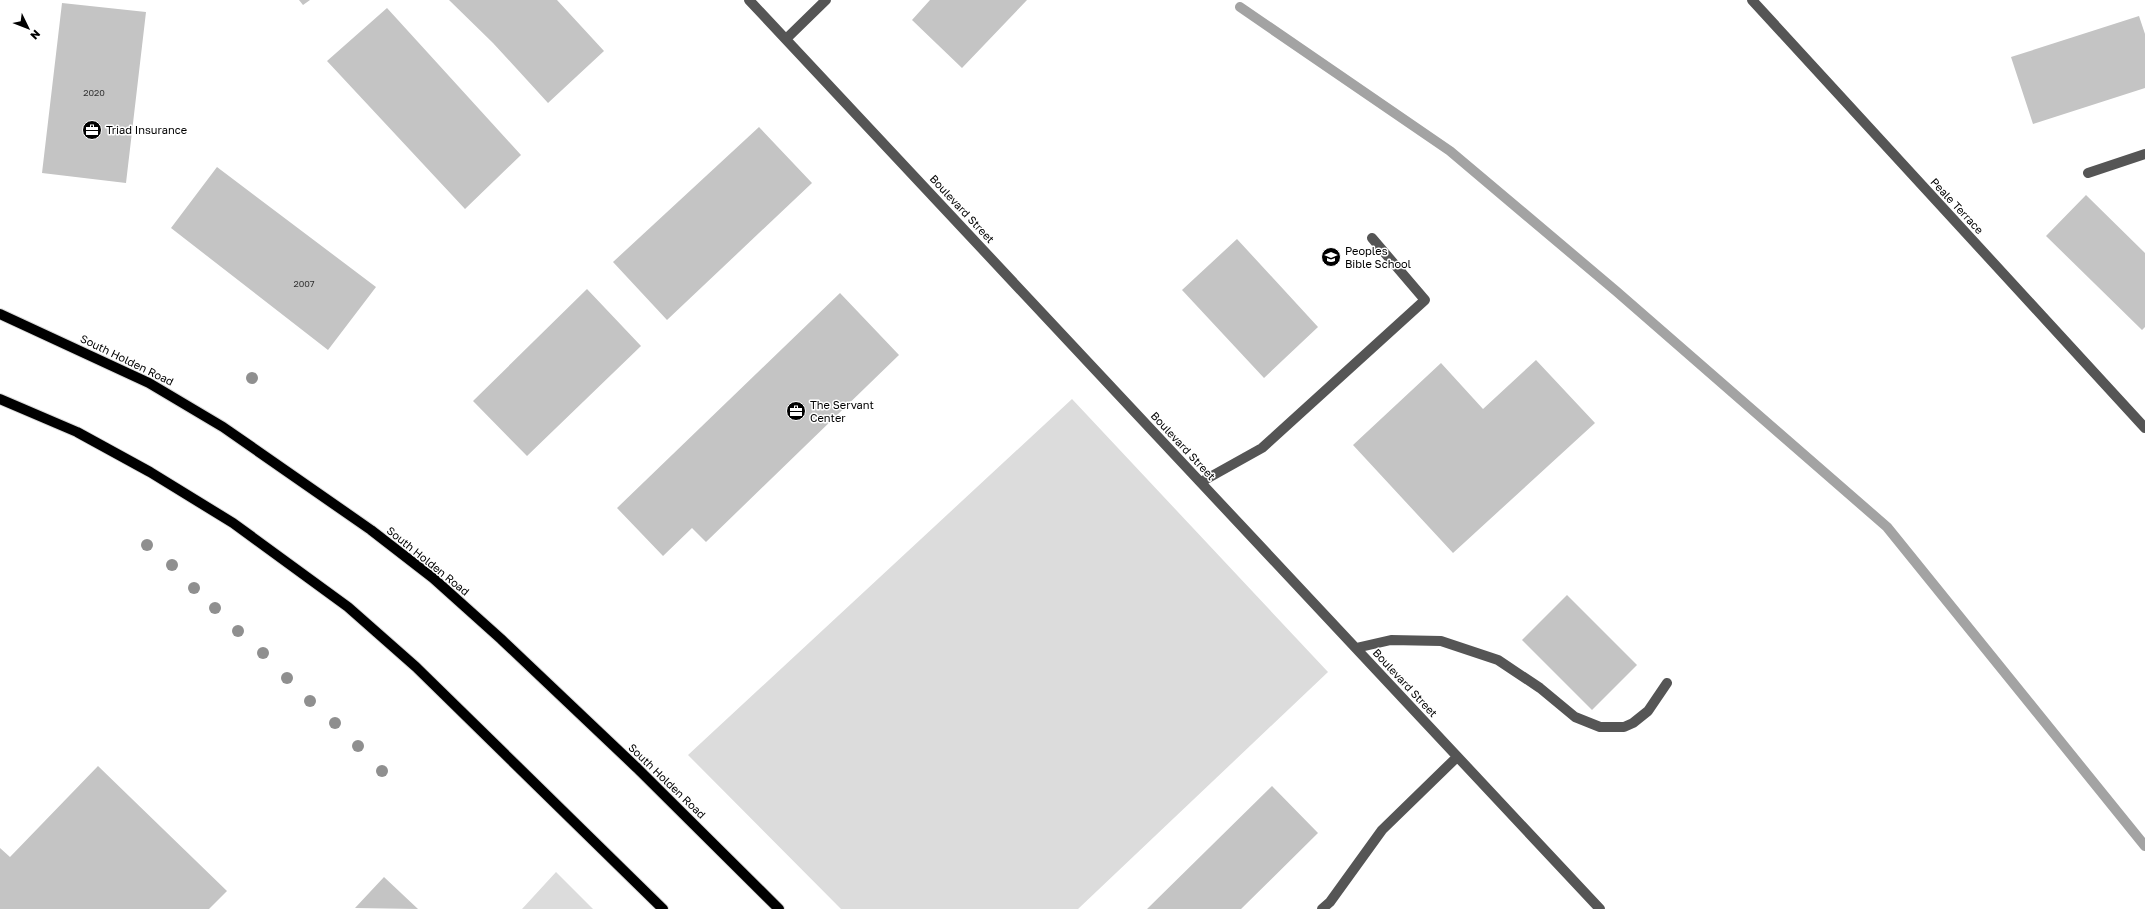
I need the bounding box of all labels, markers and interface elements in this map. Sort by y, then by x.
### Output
north arrow [8,8,48,48]
text: N [28,28,43,43]
house number: 2020 [83,87,105,98]
office icon: Triad Insurance [81,119,103,141]
place label: Triad Insurance [106,123,187,136]
street label: Boulevard Street [927,172,997,245]
street label: Peale Terrace [1928,175,1987,236]
place label: Peoples Bible School [1345,244,1412,270]
school or university icon: Peoples Bible School [1320,246,1342,268]
house number: 2007 [293,278,315,289]
street label: South Holden Road [78,331,176,388]
place label: The Servant Center [810,398,874,424]
office icon: The Servant Center [785,400,807,422]
street label: Boulevard Street [1148,409,1218,482]
street label: South Holden Road [385,523,472,598]
street label: Boulevard Street [1370,646,1440,719]
street label: South Holden Road [626,740,709,821]

